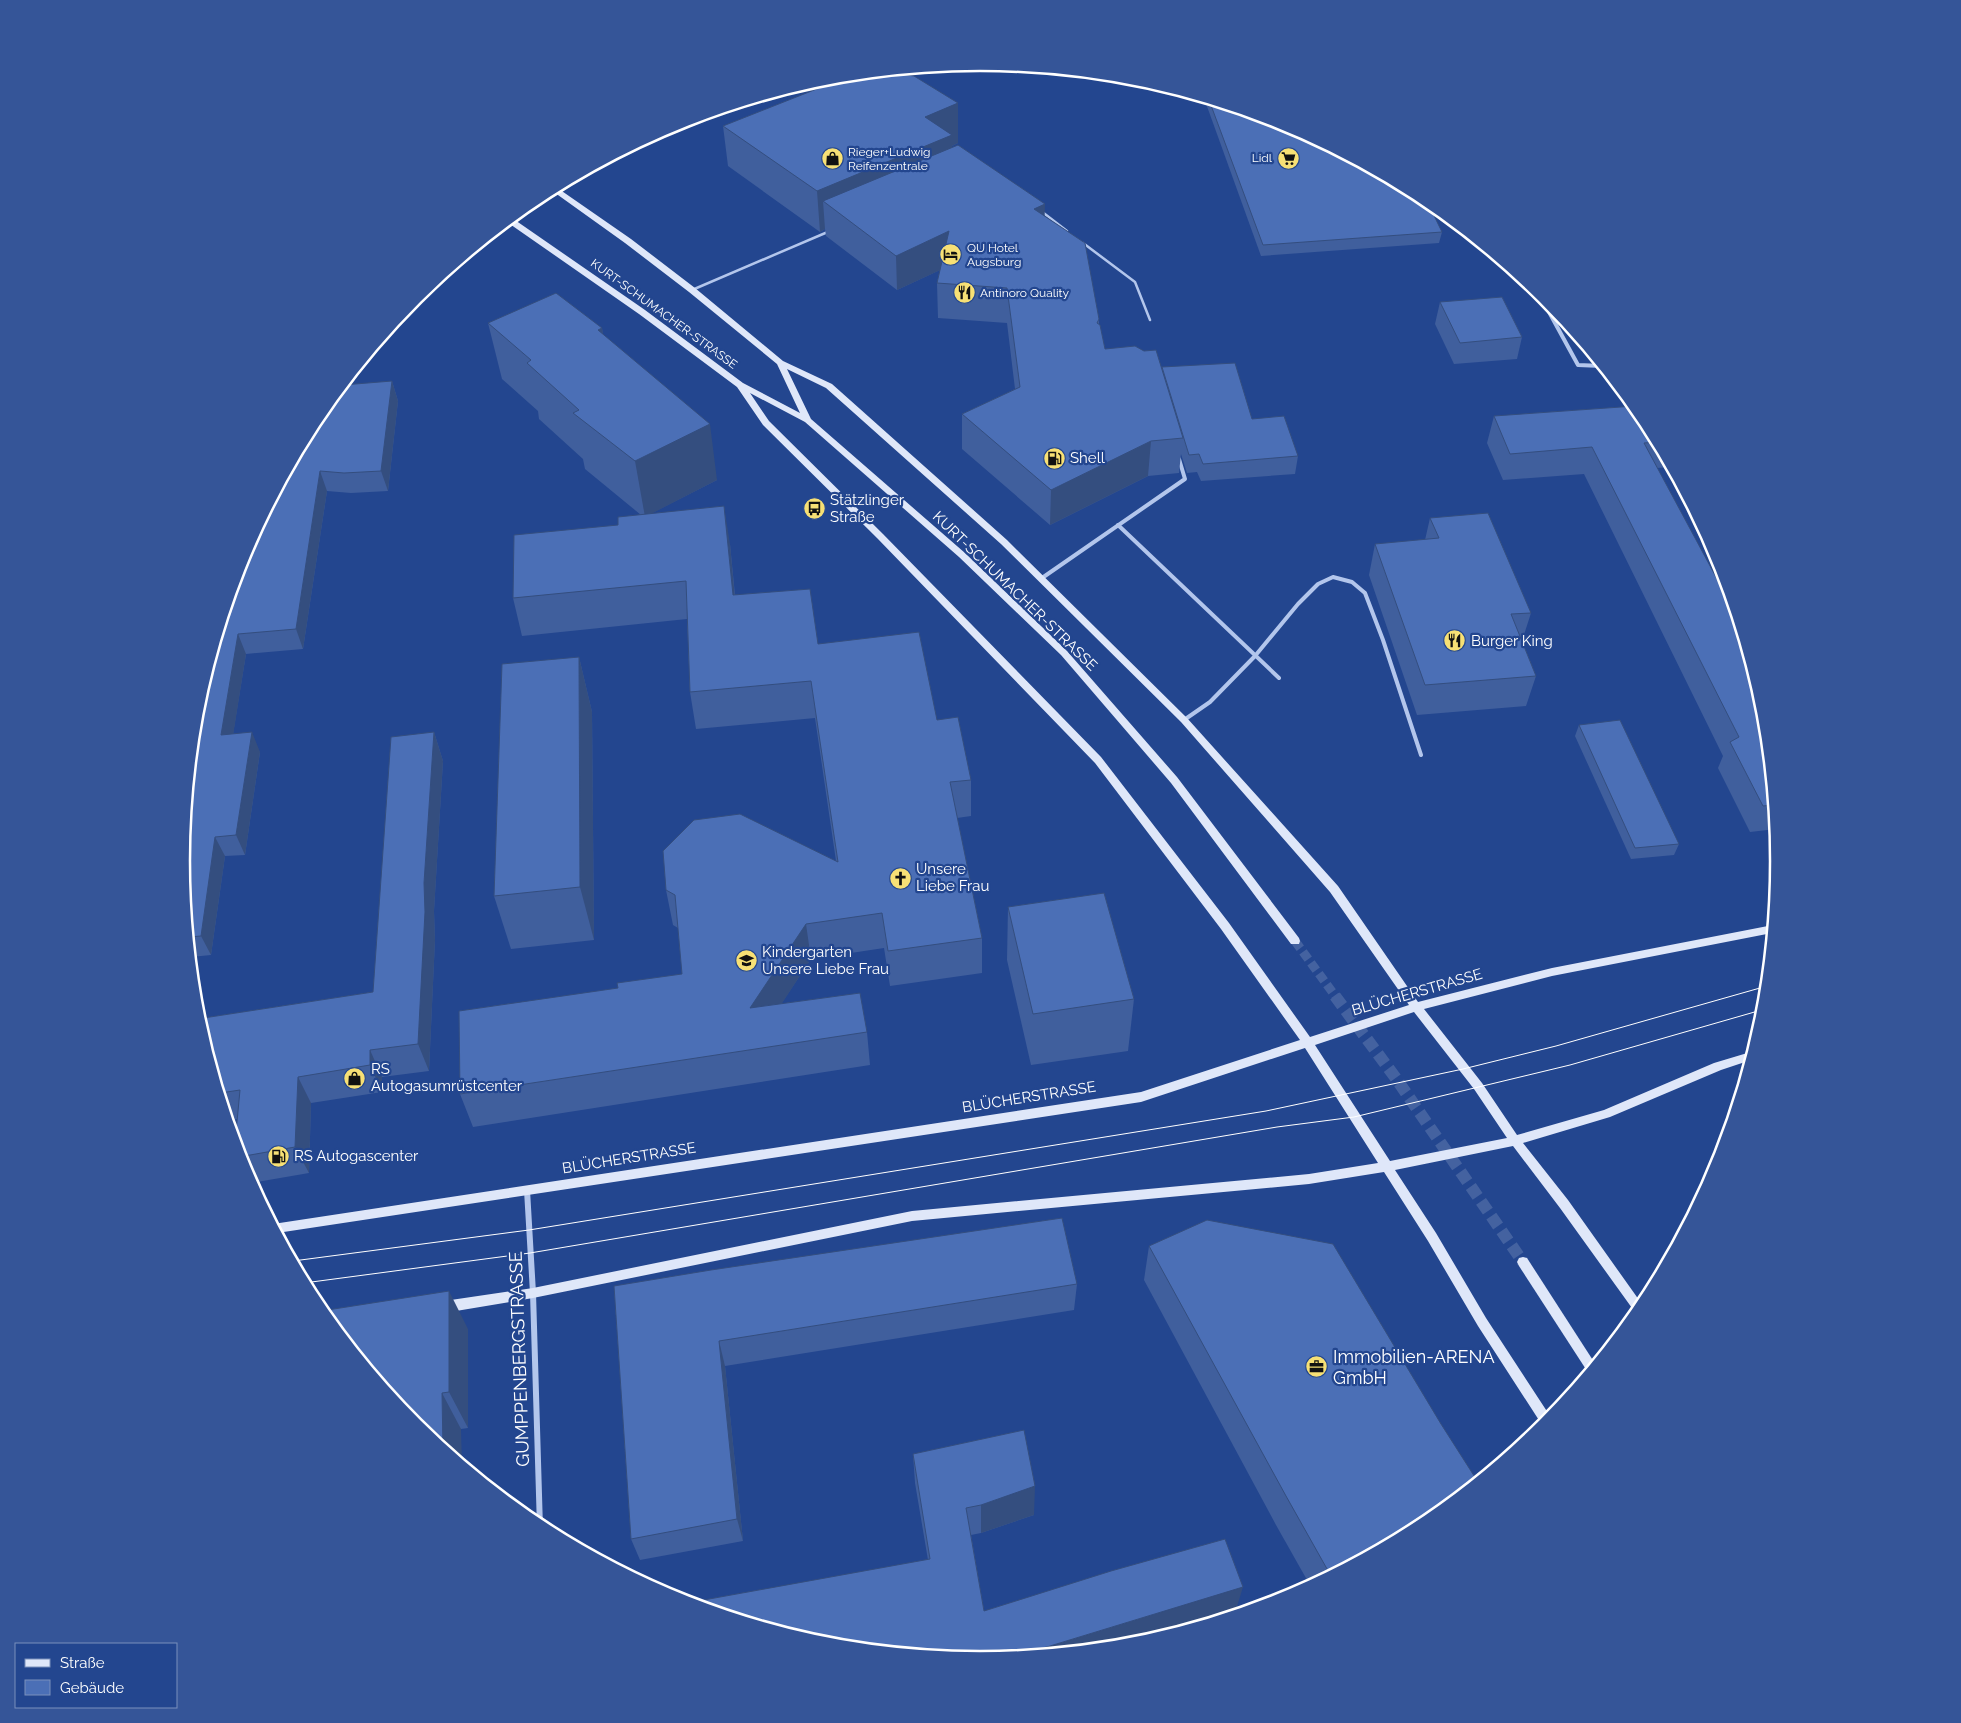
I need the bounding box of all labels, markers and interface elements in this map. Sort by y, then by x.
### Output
place label: Rieger+Ludwig Reifenzentrale [848,145,930,173]
supermarket icon: Lidl [1276,146,1300,170]
shop icon: Rieger+Ludwig Reifenzentrale [820,147,844,171]
place label: Lidl [1252,151,1273,165]
place label: QU Hotel Augsburg [967,241,1021,269]
hotel icon: QU Hotel Augsburg [939,243,963,267]
street label: KURT-SCHUMACHER-STRASSE [588,256,740,372]
restaurant icon: Antinoro Quality [952,281,976,305]
place label: Antinoro Quality [980,286,1070,300]
fuel station icon: Shell [1042,446,1066,470]
place label: Shell [1070,449,1106,467]
place label: Stätzlinger Straße [830,491,905,526]
bus stop icon: Stätzlinger Straße [802,497,826,521]
street label: KURT-SCHUMACHER-STRASSE [929,507,1101,675]
restaurant icon: Burger King [1443,629,1467,653]
place label: Burger King [1471,632,1553,650]
place label: Unsere Liebe Frau [916,860,989,895]
church icon: Unsere Liebe Frau [888,866,912,890]
place label: Kindergarten Unsere Liebe Frau [762,943,889,978]
school or university icon: Kindergarten Unsere Liebe Frau [734,949,758,973]
street label: BLÜCHERSTRASSE [1349,964,1484,1019]
place label: RS Autogasumrüstcenter [371,1060,523,1095]
shop icon: RS Autogasumrüstcenter [343,1066,367,1090]
street label: BLÜCHERSTRASSE [961,1077,1097,1116]
street label: BLÜCHERSTRASSE [561,1138,697,1177]
fuel station icon: RS Autogascenter [266,1144,290,1168]
place label: RS Autogascenter [294,1147,419,1165]
street label: GUMPPENBERGSTRASSE [505,1251,533,1467]
place label: Immobilien-ARENA GmbH [1333,1346,1495,1388]
office icon: Immobilien-ARENA GmbH [1305,1354,1329,1378]
legend [15,1643,178,1708]
text: Straße [60,1654,105,1672]
text: Gebäude [60,1679,124,1697]

